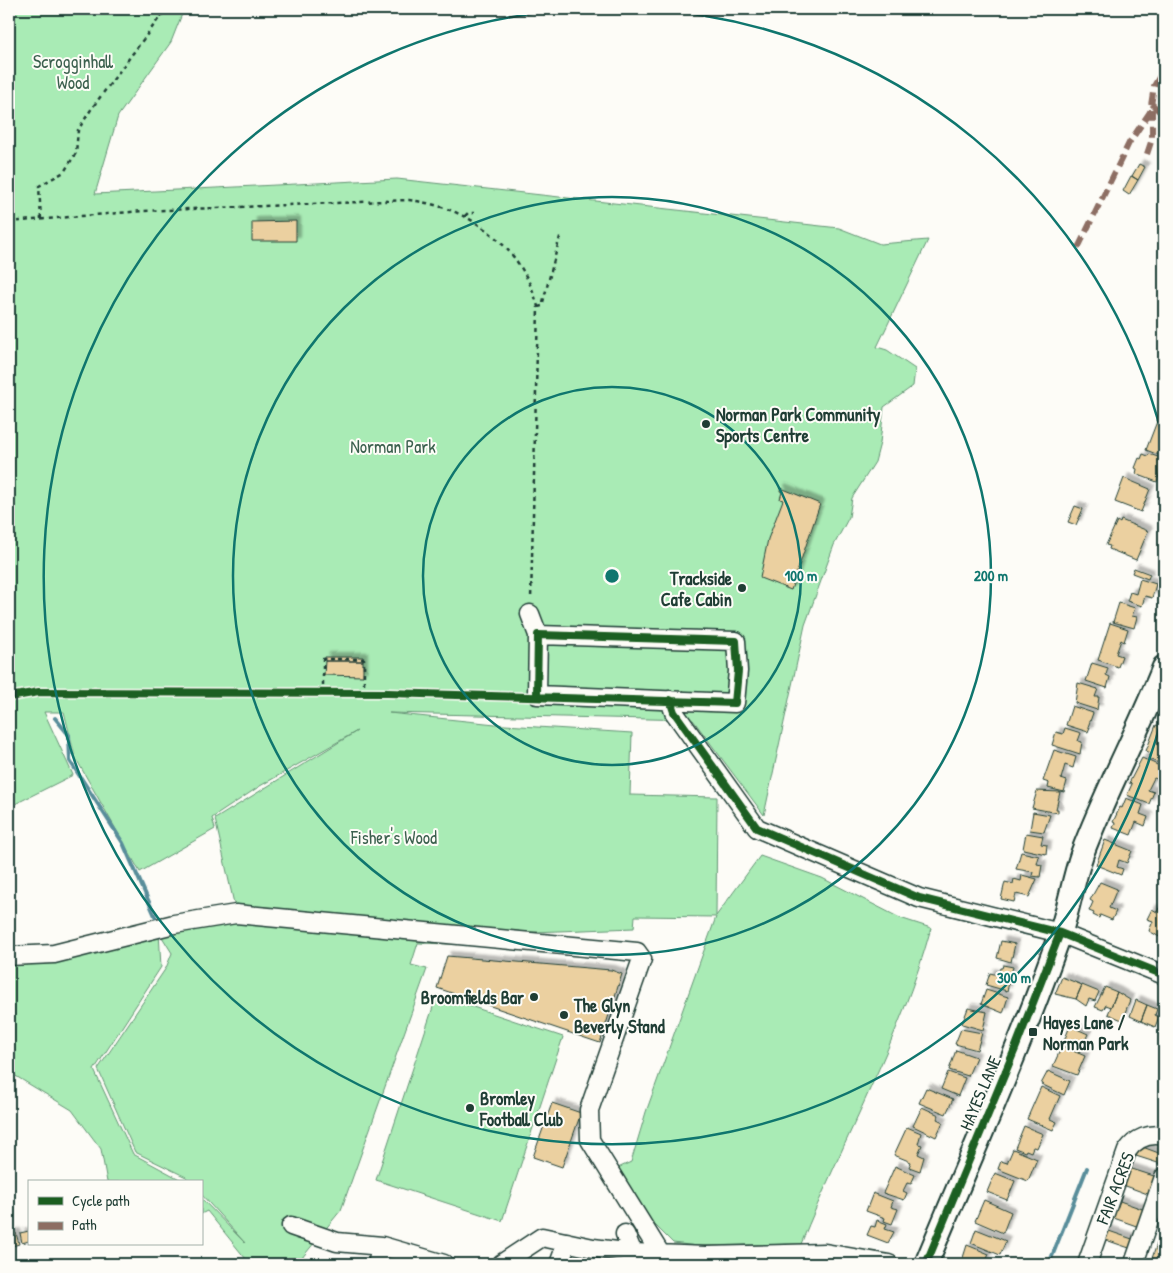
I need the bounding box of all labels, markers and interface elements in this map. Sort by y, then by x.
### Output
park label: Scrogginhall Wood [33,49,113,95]
place label: Norman Park Community Sports Centre [716,402,881,449]
marker: Norman Park Community Sports Centre [700,418,712,430]
park label: Norman Park [350,434,436,459]
text: 100 m [785,565,817,586]
text: 200 m [974,565,1008,586]
place label: Trackside Cafe Cabin [661,566,733,612]
centre of rings [603,567,621,585]
marker: Trackside Cafe Cabin [736,582,748,594]
park label: Fisher's Wood [350,825,437,850]
text: 300 m [997,967,1031,988]
place label: Broomfields Bar [421,985,524,1010]
marker: Broomfields Bar [528,991,540,1003]
place label: The Glyn Beverly Stand [573,993,665,1040]
marker: The Glyn Beverly Stand [558,1009,570,1021]
place label: Hayes Lane / Norman Park [1043,1010,1129,1056]
marker: Hayes Lane / Norman Park [1027,1026,1039,1038]
street label: HAYES LANE [953,1052,1007,1134]
place label: Bromley Football Club [479,1086,564,1132]
marker: Bromley Football Club [464,1102,476,1114]
street label: FAIR ACRES [1090,1148,1140,1228]
legend [28,1180,202,1246]
text: Cycle path [72,1190,130,1211]
text: Path [72,1214,97,1235]

